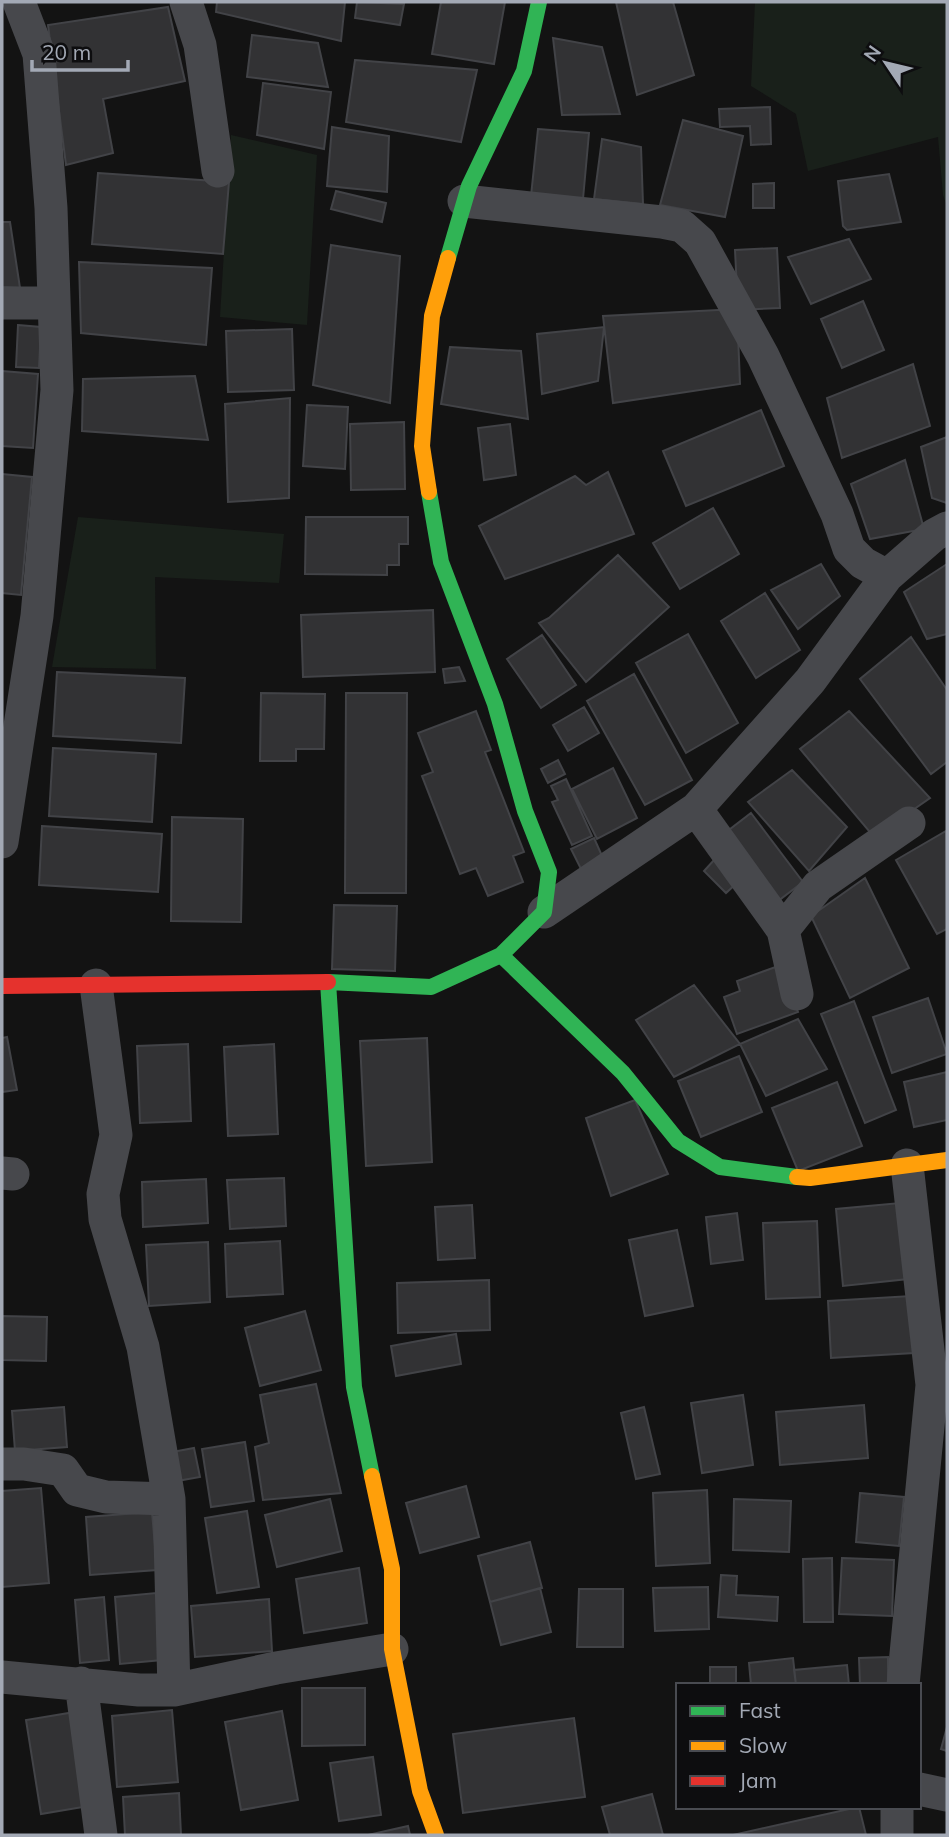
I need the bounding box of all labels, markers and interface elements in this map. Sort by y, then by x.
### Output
scale bar [32,28,128,72]
north arrow [851,28,921,98]
text: 20 m [42,39,91,65]
text: N [858,40,886,66]
legend [676,1683,921,1809]
text: Fast [739,1697,781,1723]
text: Slow [739,1732,787,1758]
text: Jam [739,1767,777,1793]

